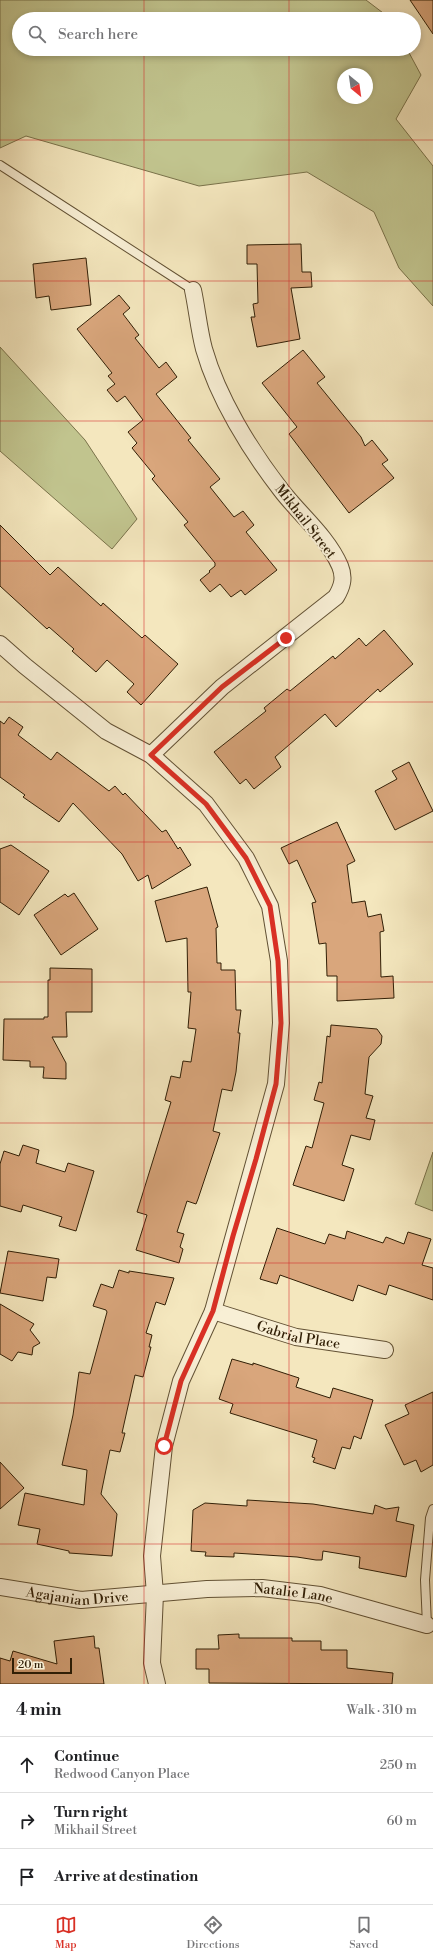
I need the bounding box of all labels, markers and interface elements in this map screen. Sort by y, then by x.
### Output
search box [12,12,421,56]
icon: search [26,23,48,45]
text: Search here [58,25,138,44]
north arrow [337,68,373,104]
street label: Mikhail Street [271,481,340,562]
route end [277,629,295,647]
street label: Gabrial Place [254,1317,341,1353]
route start [155,1437,173,1455]
street label: Natalie Lane [253,1580,335,1608]
street label: Agajanian Drive [24,1583,129,1610]
scale bar [12,1656,72,1675]
text: 20 m [18,1658,43,1672]
text: 4 min [16,1699,61,1721]
text: Walk · 310 m [347,1702,417,1718]
text: Continue [54,1747,119,1766]
icon: ahead [16,1754,38,1776]
text: 250 m [380,1757,417,1773]
text: Redwood Canyon Place [54,1766,190,1782]
text: Turn right [54,1803,128,1822]
icon: right [16,1810,38,1832]
text: 60 m [386,1813,417,1829]
text: Mikhail Street [54,1822,137,1838]
icon: arrive [16,1866,38,1888]
text: Arrive at destination [54,1867,198,1886]
tab: Map [55,1914,77,1952]
tab: Directions [187,1914,240,1952]
tab: Saved [349,1914,378,1952]

